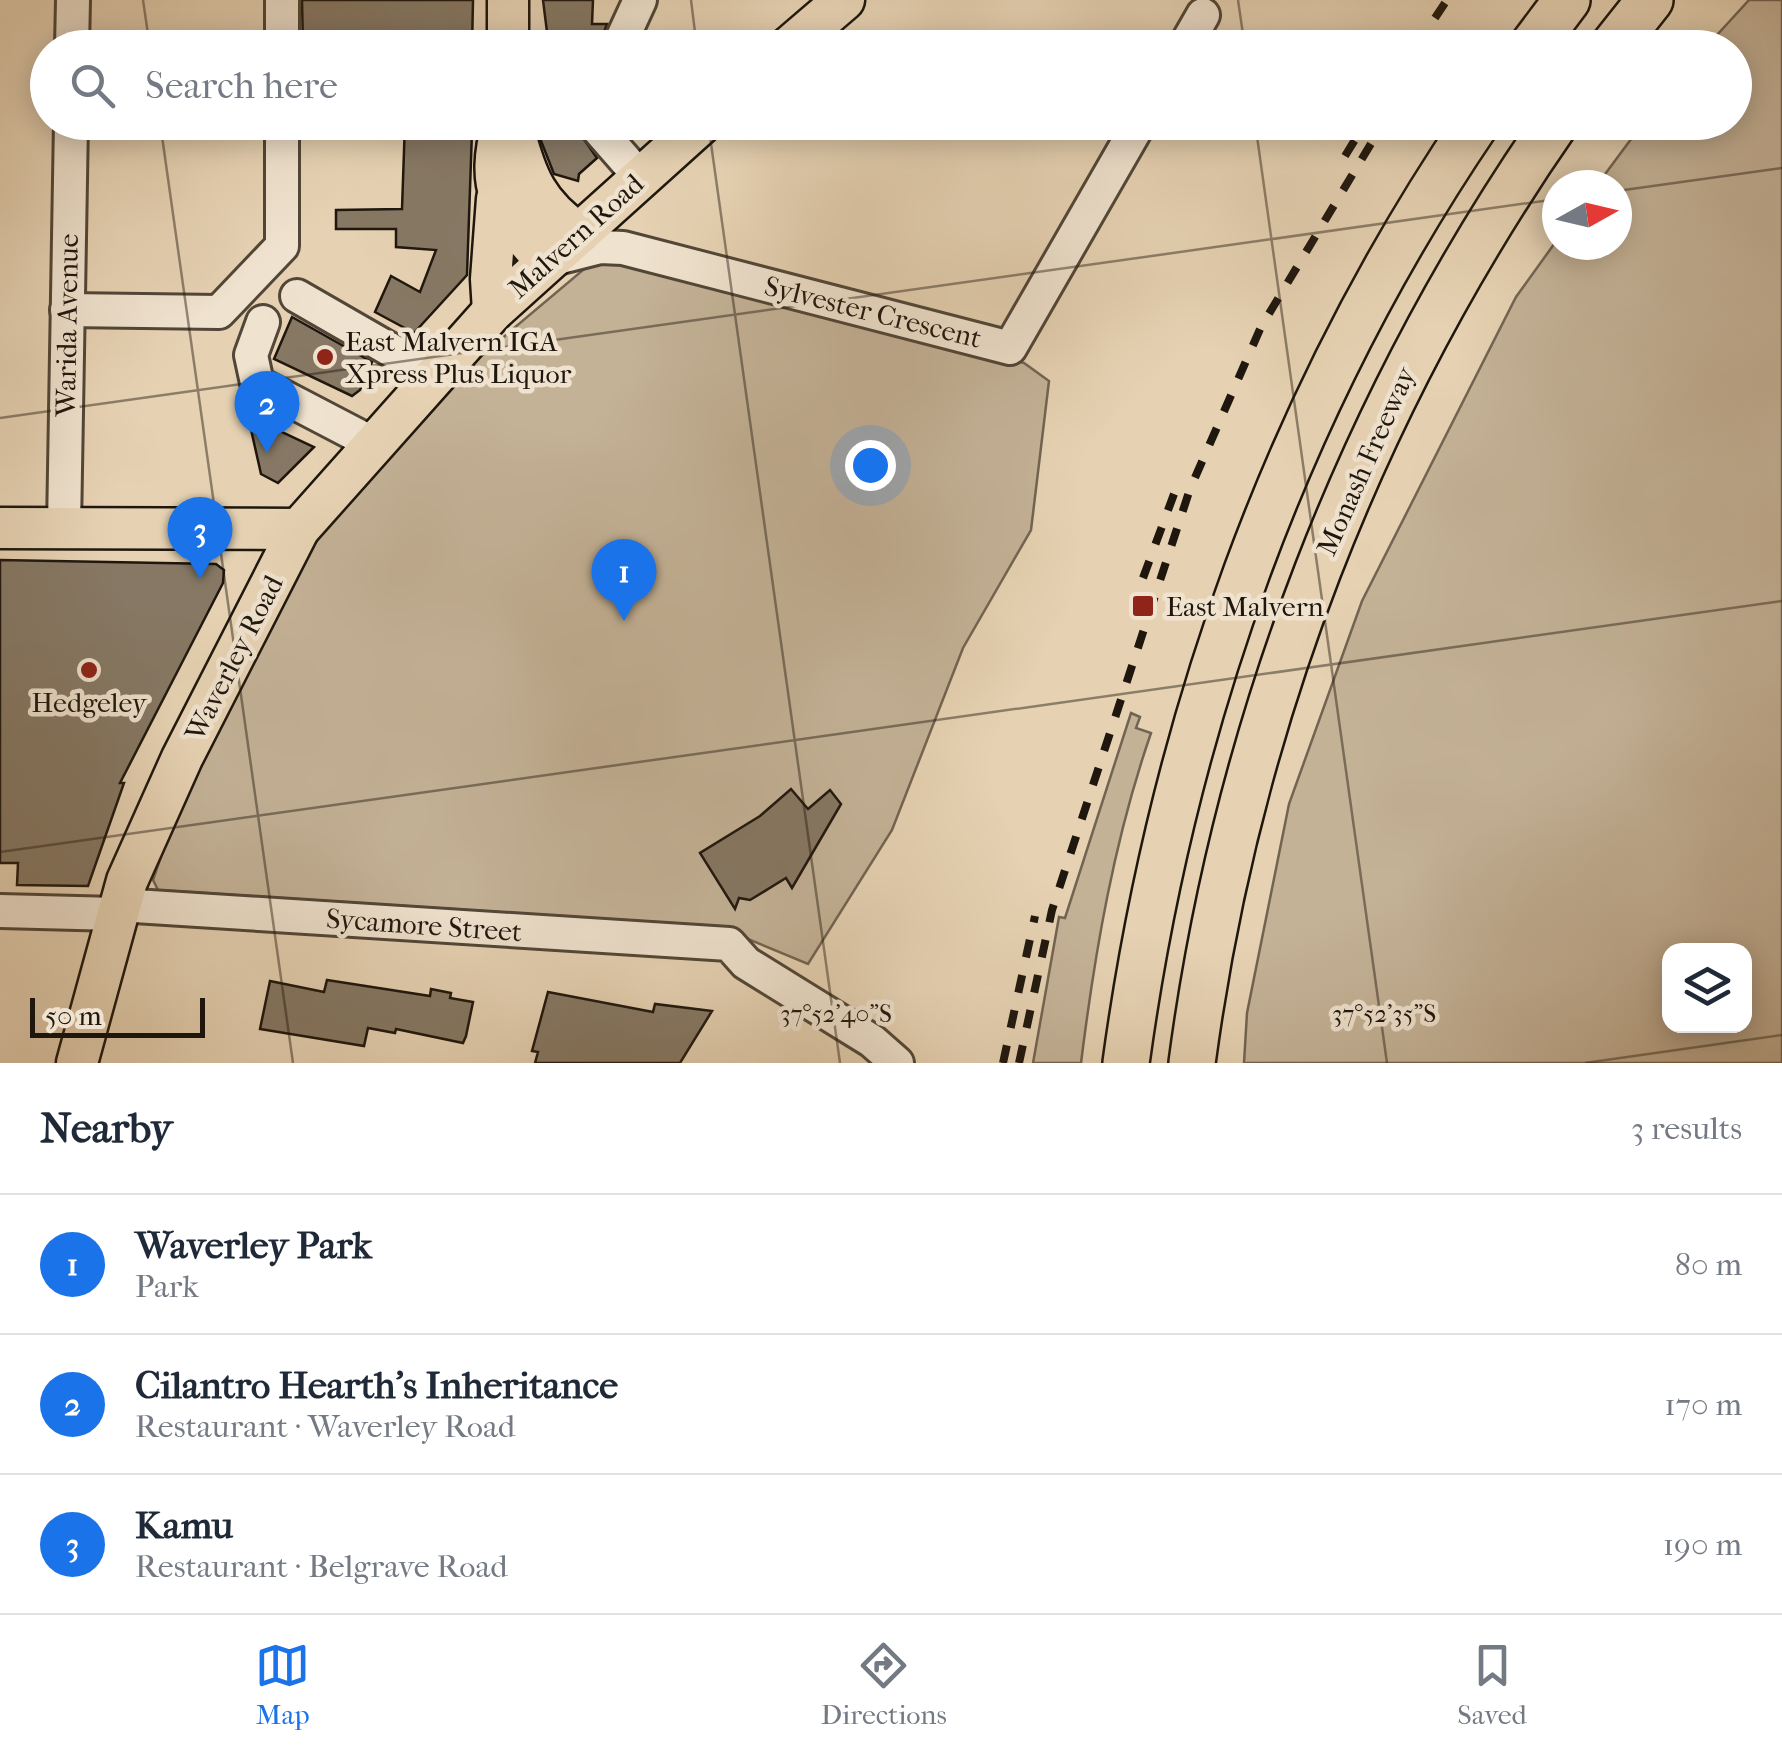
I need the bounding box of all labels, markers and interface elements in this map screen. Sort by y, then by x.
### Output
search box [30,30,1752,140]
icon: search [65,58,120,113]
text: Search here [145,63,338,108]
street label: Malvern Road [502,166,651,305]
north arrow [1542,170,1632,260]
street label: Warida Avenue [49,233,85,418]
street label: Sylvester Crescent [761,269,985,355]
place label: East Malvern IGA Xpress Plus Liquor [345,325,571,390]
marker: East Malvern IGA Xpress Plus Liquor [314,346,336,368]
street label: Monash Freeway [1310,361,1423,560]
pin: 2 [234,370,300,453]
your location [845,440,896,491]
pin: 3 [168,496,232,579]
pin: 1 [592,538,656,621]
street label: Waverley Road [178,569,290,747]
place label: East Malvern [1166,590,1324,623]
marker: East Malvern [1130,593,1156,619]
marker: Hedgeley [78,659,100,681]
place label: Hedgeley [31,686,148,719]
street label: Sycamore Street [325,902,523,948]
map controls [1662,943,1752,1033]
button: layers [1662,943,1752,1033]
scale bar [30,993,205,1038]
text: 50 m [45,999,102,1032]
text: 37°52'40"S [780,999,892,1028]
text: 37°52'35"S [1332,999,1436,1028]
text: Nearby [40,1104,172,1153]
text: 3 results [1631,1110,1742,1147]
text: Waverley Park [135,1223,372,1268]
text: 1 [67,1246,78,1283]
text: 80 m [1675,1246,1742,1283]
text: Park [135,1268,199,1305]
text: Cilantro Hearth's Inheritance [135,1363,618,1408]
text: 2 [64,1386,81,1423]
text: 170 m [1664,1386,1742,1423]
text: Restaurant · Waverley Road [135,1408,515,1445]
text: Kamu [135,1503,233,1548]
text: 3 [66,1526,79,1563]
text: 190 m [1663,1526,1742,1563]
text: Restaurant · Belgrave Road [135,1548,508,1585]
tab: Map [255,1638,310,1731]
tab: Directions [821,1638,947,1731]
tab: Saved [1457,1638,1527,1731]

